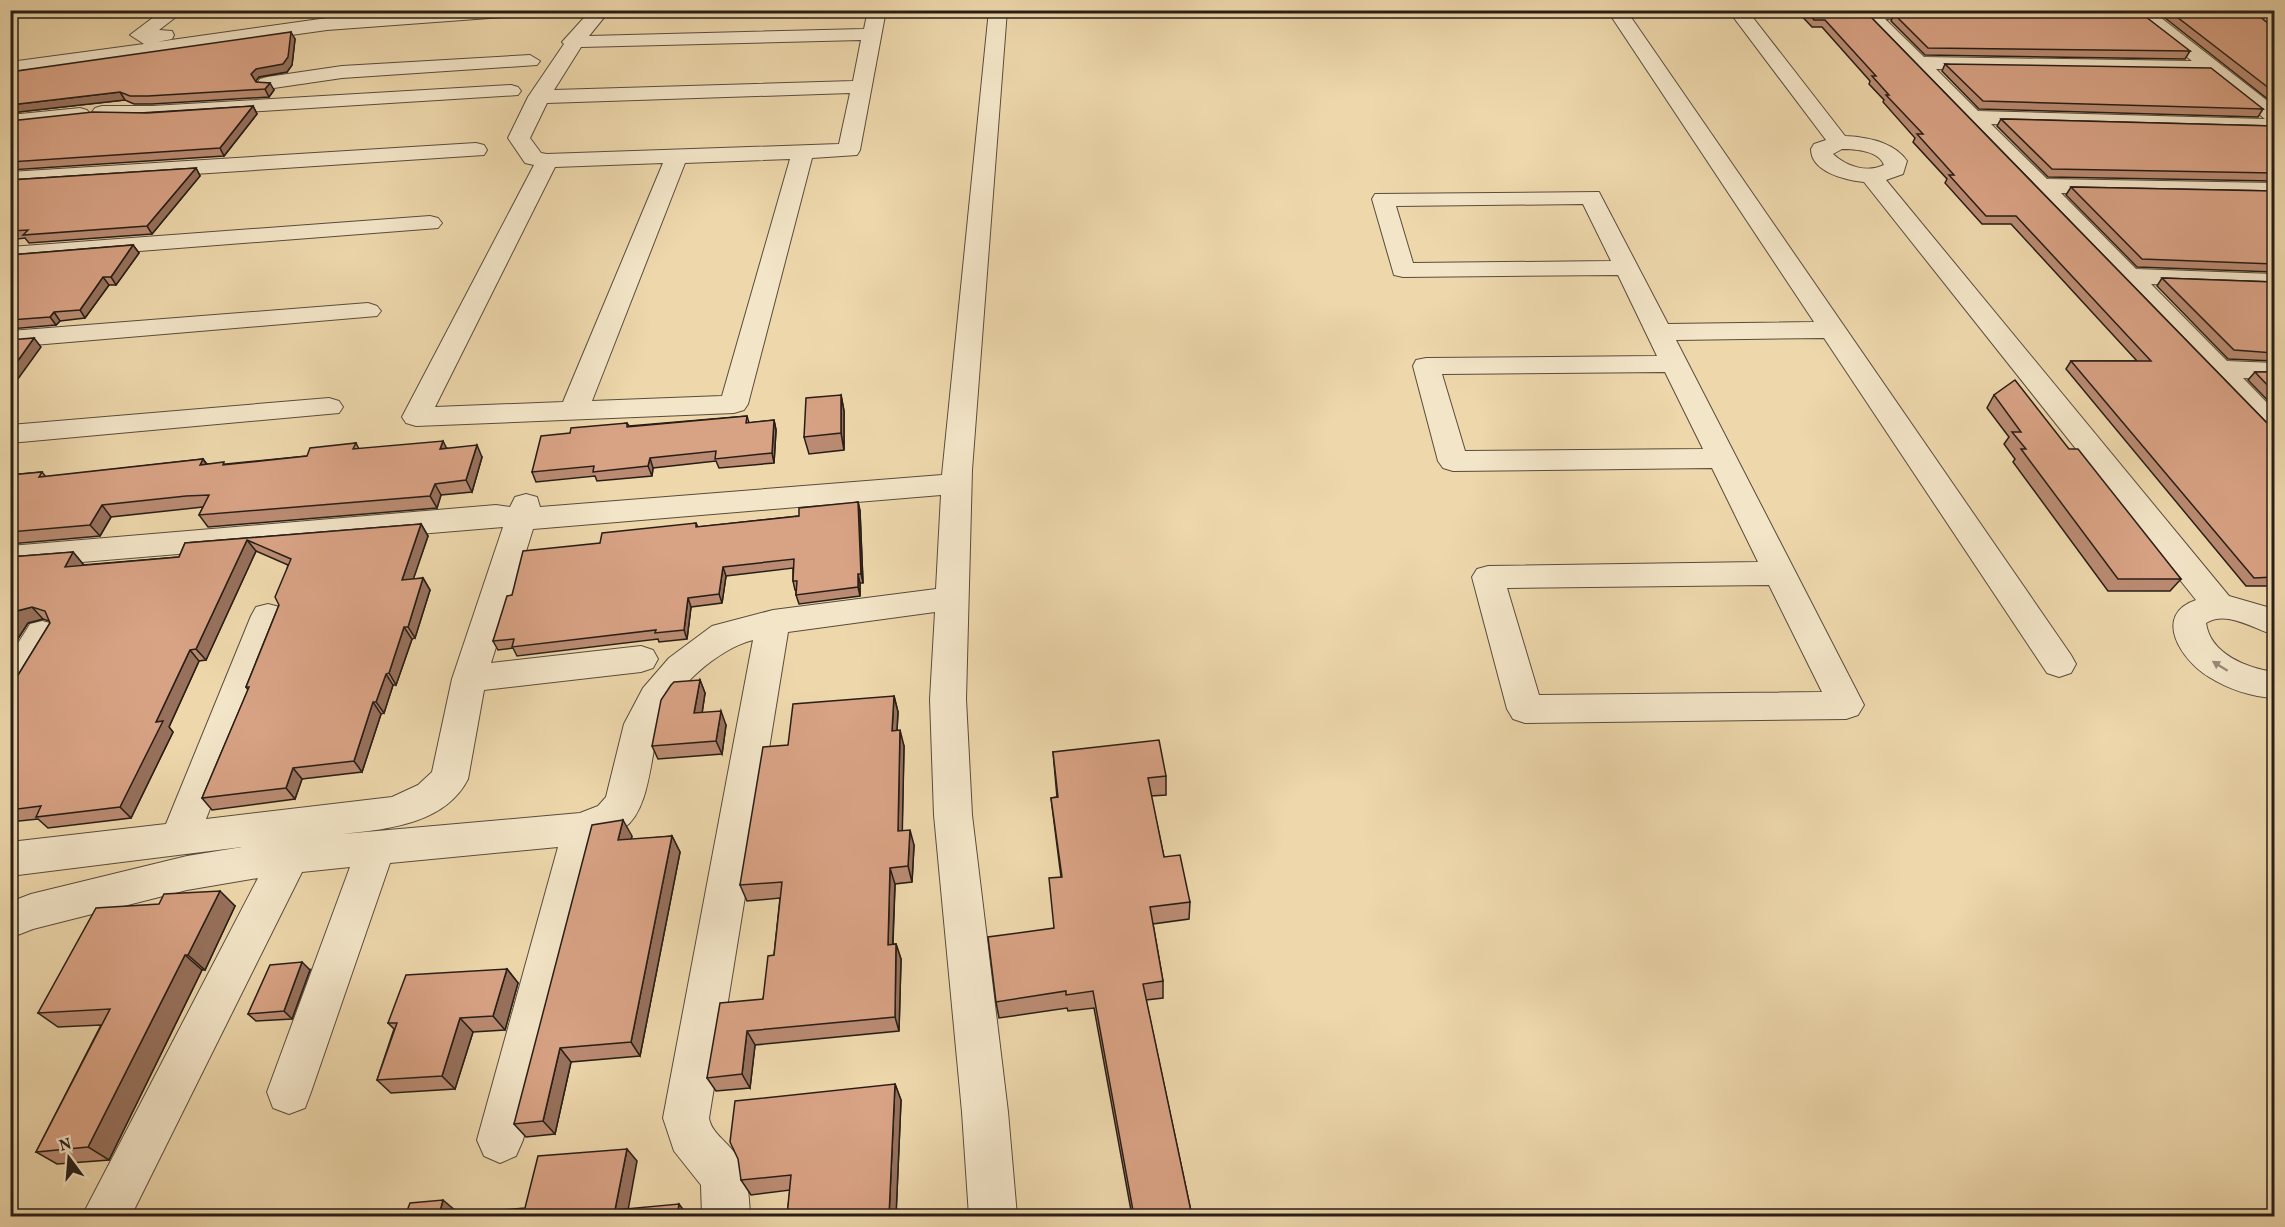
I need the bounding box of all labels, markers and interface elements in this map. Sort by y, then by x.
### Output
one-way arrow [2212,660,2228,671]
north arrow [39,1128,99,1188]
text: N [57,1133,74,1158]

